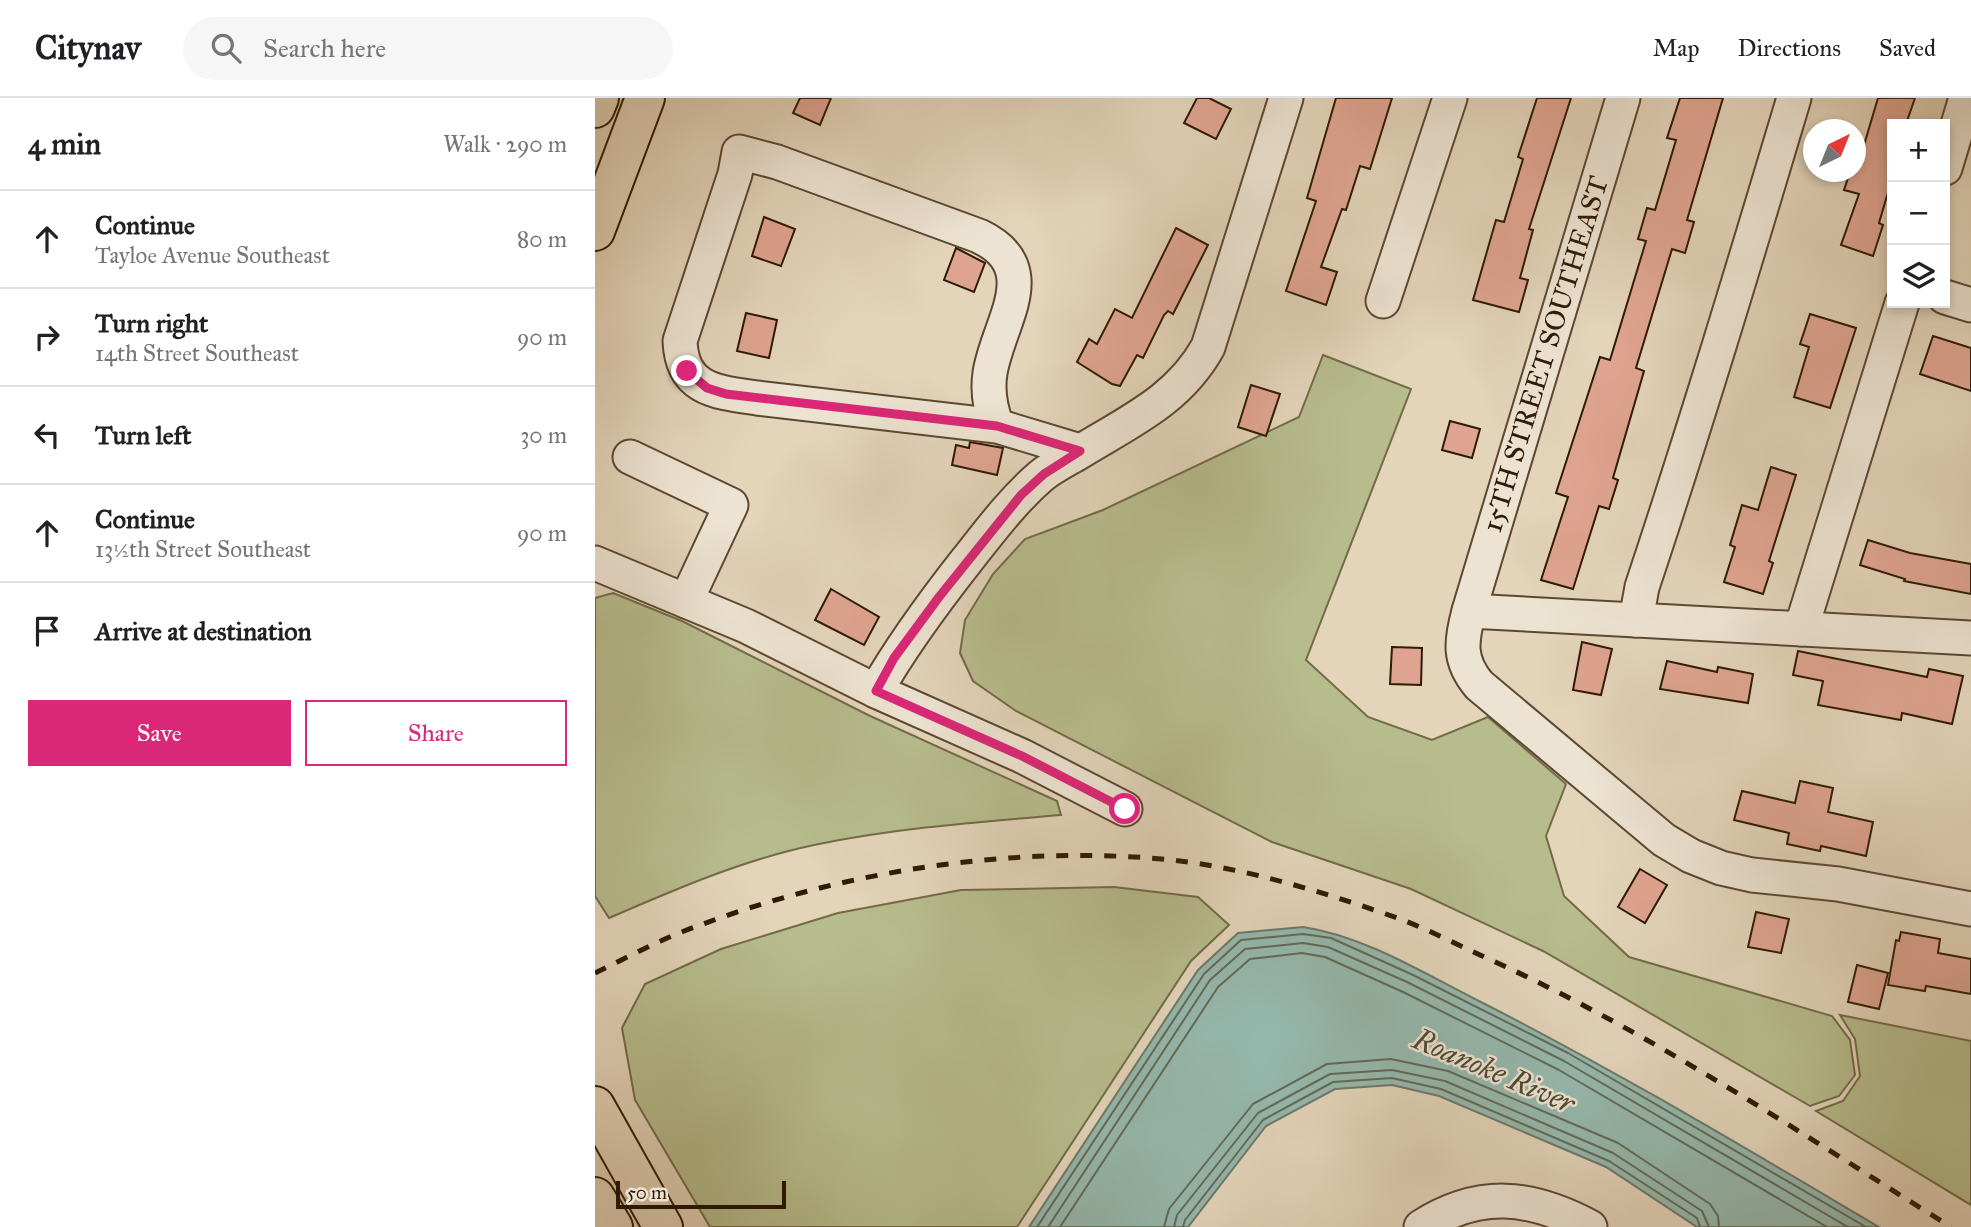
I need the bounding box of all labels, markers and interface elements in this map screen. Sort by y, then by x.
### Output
search box [183,17,673,80]
text: Citynav [35,28,141,68]
icon: search [207,29,245,67]
text: Search here [263,32,386,64]
text: Map [1653,33,1700,63]
text: Directions [1738,33,1841,63]
text: Saved [1879,33,1936,63]
north arrow [1803,119,1866,182]
map controls [1887,119,1950,308]
button: + [1887,119,1950,182]
text: 4 min [28,126,101,162]
text: Walk · 290 m [443,130,567,158]
street label: 15TH STREET SOUTHEAST [1474,172,1616,536]
button: − [1887,182,1950,245]
text: Continue [95,209,195,241]
icon: ahead [28,220,66,258]
text: 80 m [517,225,567,253]
text: Tayloe Avenue Southeast [95,241,330,269]
button: layers [1887,245,1950,308]
text: Turn right [95,307,208,339]
icon: right [28,318,66,356]
text: 90 m [517,323,567,351]
text: 14th Street Southeast [95,339,299,367]
route end [671,355,702,386]
icon: left [28,416,66,454]
text: Turn left [95,419,191,451]
text: 30 m [520,421,567,449]
text: Continue [95,503,195,535]
icon: ahead [28,514,66,552]
text: 90 m [517,519,567,547]
text: 13½th Street Southeast [95,535,311,563]
icon: arrive [28,612,66,650]
text: Arrive at destination [95,615,312,647]
button: Save [28,700,291,766]
button: Share [305,700,567,766]
route start [1109,793,1140,824]
water label: Roanoke River [1407,1020,1582,1122]
scale bar [616,1178,786,1210]
text: 50 m [627,1181,667,1204]

